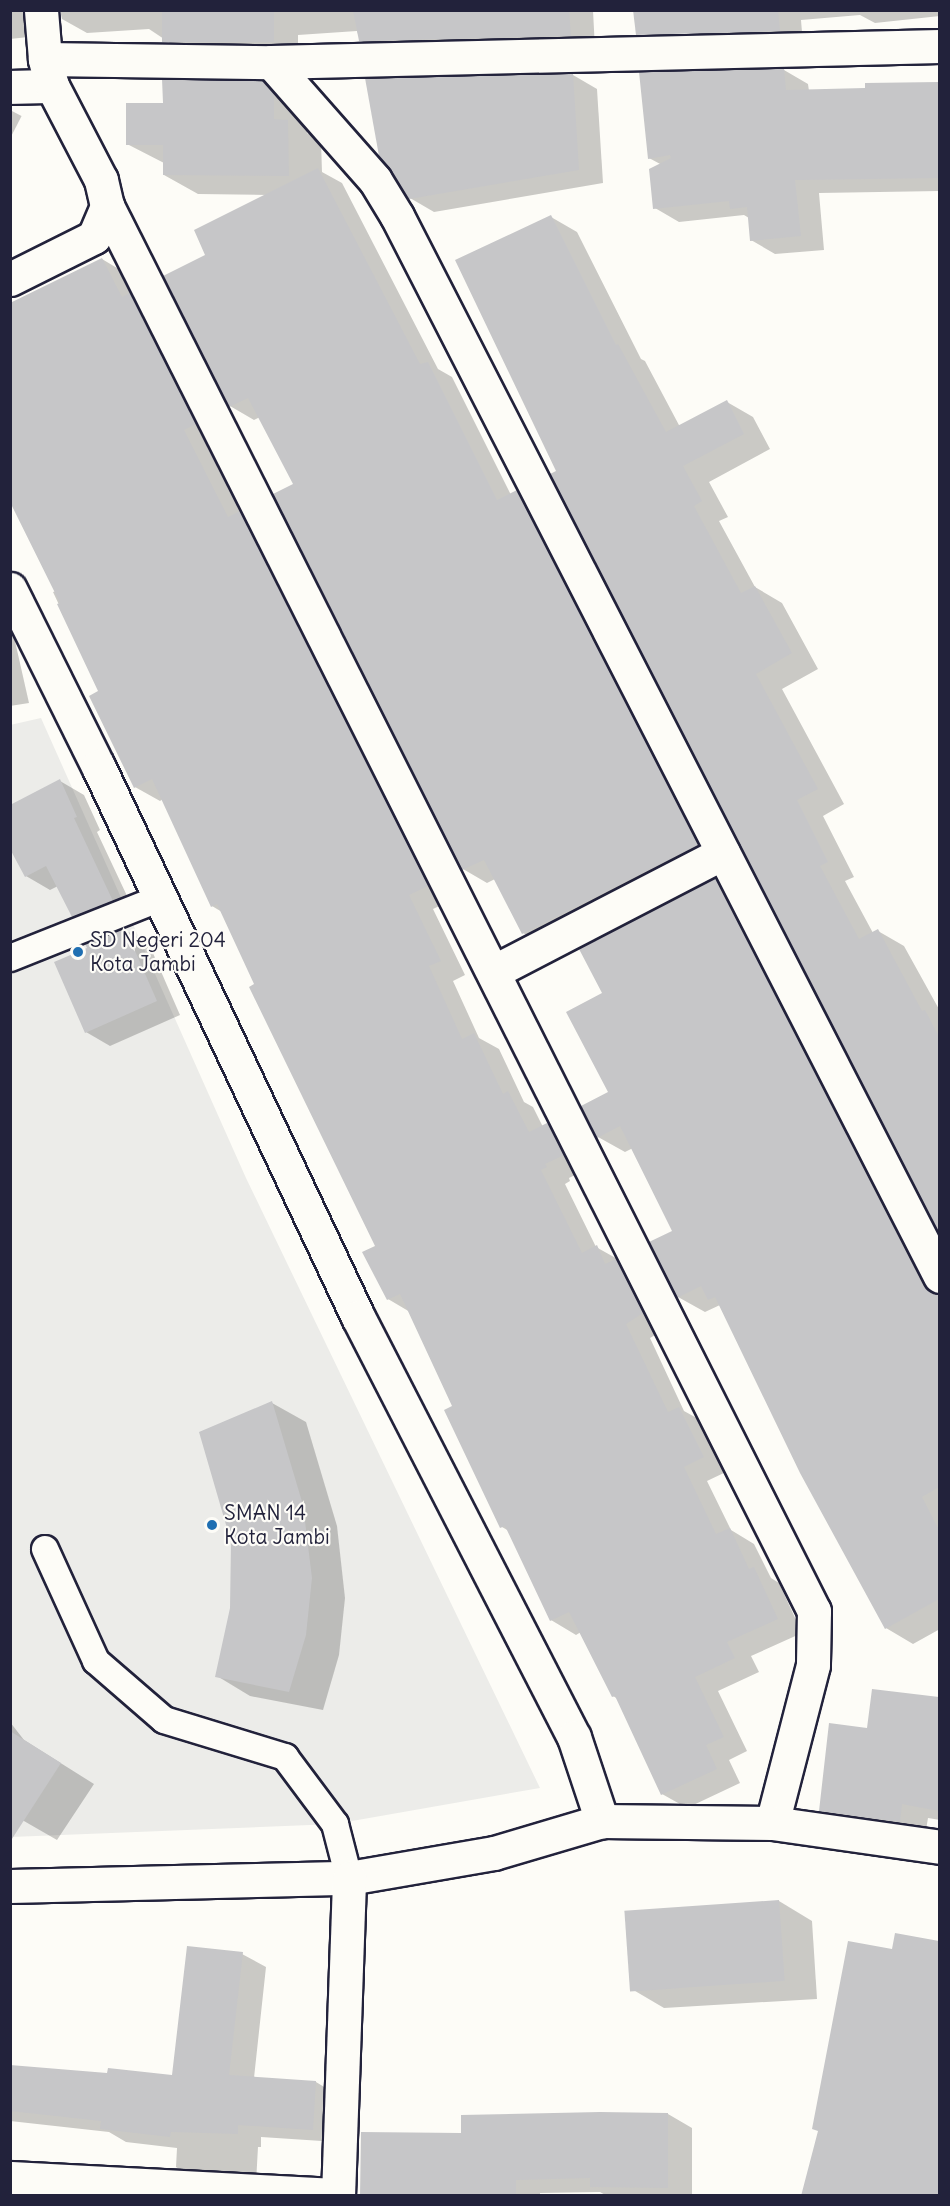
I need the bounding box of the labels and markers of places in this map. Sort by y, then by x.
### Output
place label: SD Negeri 204 Kota Jambi [90,927,226,977]
marker: SD Negeri 204 Kota Jambi [71,945,85,959]
place label: SMAN 14 Kota Jambi [224,1500,330,1550]
marker: SMAN 14 Kota Jambi [205,1518,219,1532]

